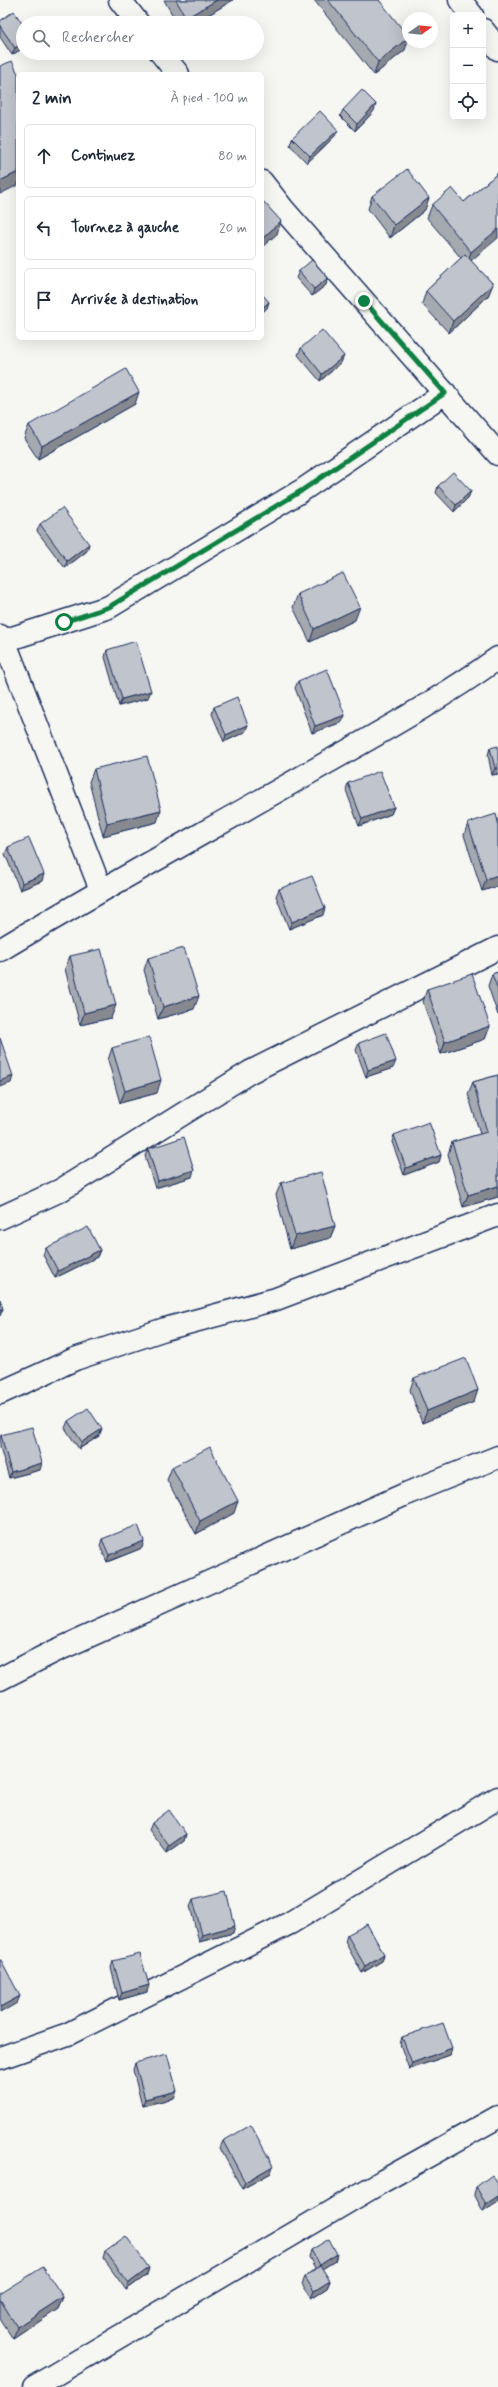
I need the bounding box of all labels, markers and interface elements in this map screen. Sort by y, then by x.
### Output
north arrow [402,12,438,48]
map controls [450,12,486,120]
button: + [450,12,486,48]
search box [16,16,264,60]
icon: search [30,27,52,49]
text: Rechercher [62,28,135,48]
button: − [450,48,486,84]
button: locate [450,84,486,120]
text: 2 min [32,87,72,109]
text: À pied · 100 m [170,90,248,107]
icon: ahead [33,145,55,167]
text: Continuez [71,146,135,166]
text: 80 m [218,148,247,165]
icon: left [33,217,55,239]
text: Tournez à gauche [71,218,179,238]
text: 20 m [219,220,247,237]
icon: arrive [33,289,55,311]
text: Arrivée à destination [71,290,198,310]
route end [355,292,373,310]
route start [55,613,73,631]

